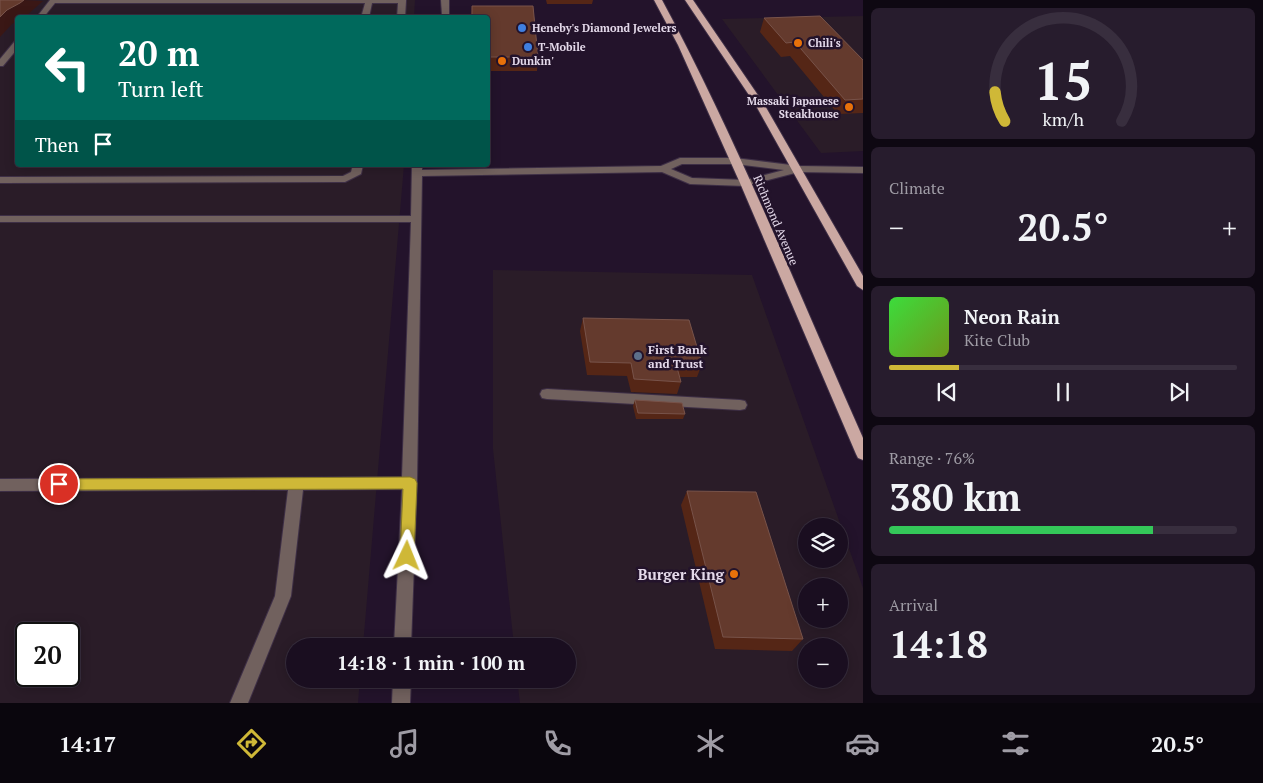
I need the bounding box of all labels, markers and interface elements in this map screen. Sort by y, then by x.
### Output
place label: Heneby's Diamond Jewelers [532,21,677,35]
marker: Heneby's Diamond Jewelers [516,22,528,34]
text: 20 m [118,30,199,76]
icon: left [35,35,100,100]
place label: Chili's [808,36,841,50]
marker: Chili's [792,37,804,49]
place label: T-Mobile [538,40,586,54]
marker: T-Mobile [522,41,534,53]
text: 15 [1034,46,1092,115]
place label: Dunkin' [512,54,554,68]
marker: Dunkin' [496,55,508,67]
text: Turn left [118,74,204,103]
place label: Massaki Japanese Steakhouse [747,94,839,121]
marker: Massaki Japanese Steakhouse [843,101,855,113]
text: km/h [1042,107,1084,131]
icon: arrive [89,130,117,158]
text: Then [35,132,79,157]
street label: Richmond Avenue [750,173,802,267]
text: Climate [889,177,945,199]
text: 20.5° [1017,202,1109,252]
text: − [889,209,904,246]
text: + [1222,209,1237,246]
text: Neon Rain [964,304,1060,329]
text: Kite Club [964,329,1030,351]
place label: First Bank and Trust [648,342,707,371]
marker: First Bank and Trust [632,350,644,362]
icon: previous [933,378,961,406]
icon: pause [1049,378,1077,406]
icon: next [1165,378,1193,406]
text: Range · 76% [889,447,975,469]
pin [38,463,80,505]
icon: arrive [45,470,73,498]
text: 380 km [889,472,1021,522]
map controls [798,518,848,688]
button: layers [798,518,848,568]
position arrow [380,529,432,581]
place label: Burger King [638,564,725,584]
marker: Burger King [728,568,740,580]
button: + [798,578,848,628]
text: Arrival [889,594,938,616]
text: 14:18 [889,619,988,669]
speed limit sign: 20 [15,622,80,687]
button: − [798,638,848,688]
text: 14:18 · 1 min · 100 m [337,650,525,675]
icon: directions [234,726,269,761]
icon: music [387,726,422,761]
icon: phone [540,726,575,761]
icon: climate [693,726,728,761]
icon: car [845,726,880,761]
icon: filters [998,726,1033,761]
text: 14:17 [59,729,116,758]
text: 20.5° [1151,729,1204,758]

